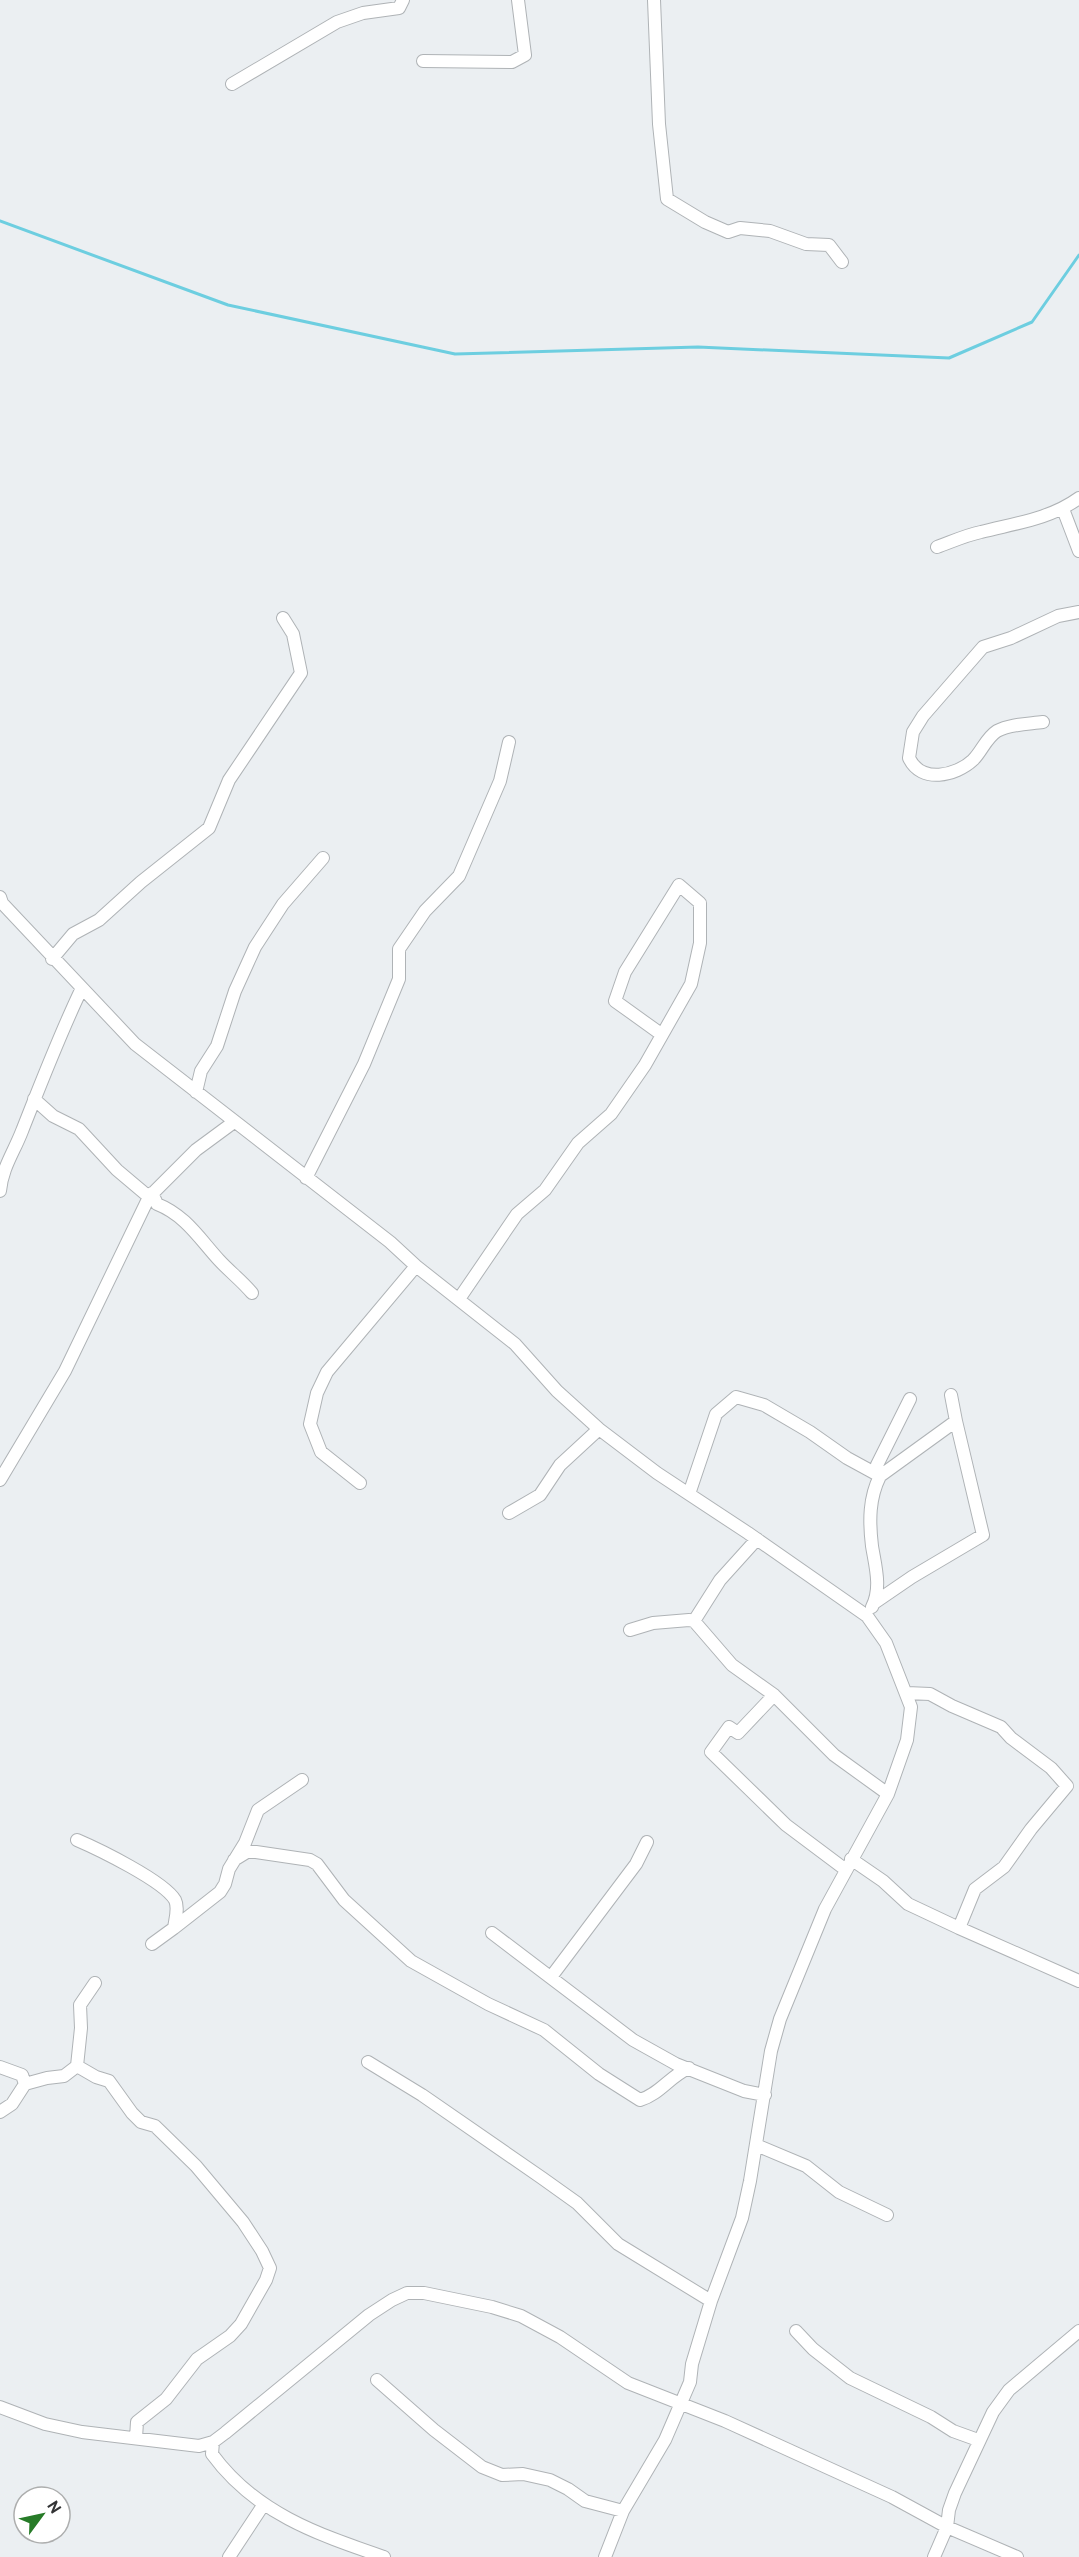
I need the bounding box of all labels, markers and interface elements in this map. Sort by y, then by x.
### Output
north arrow [12,2485,72,2545]
text: N [41,2498,64,2518]

